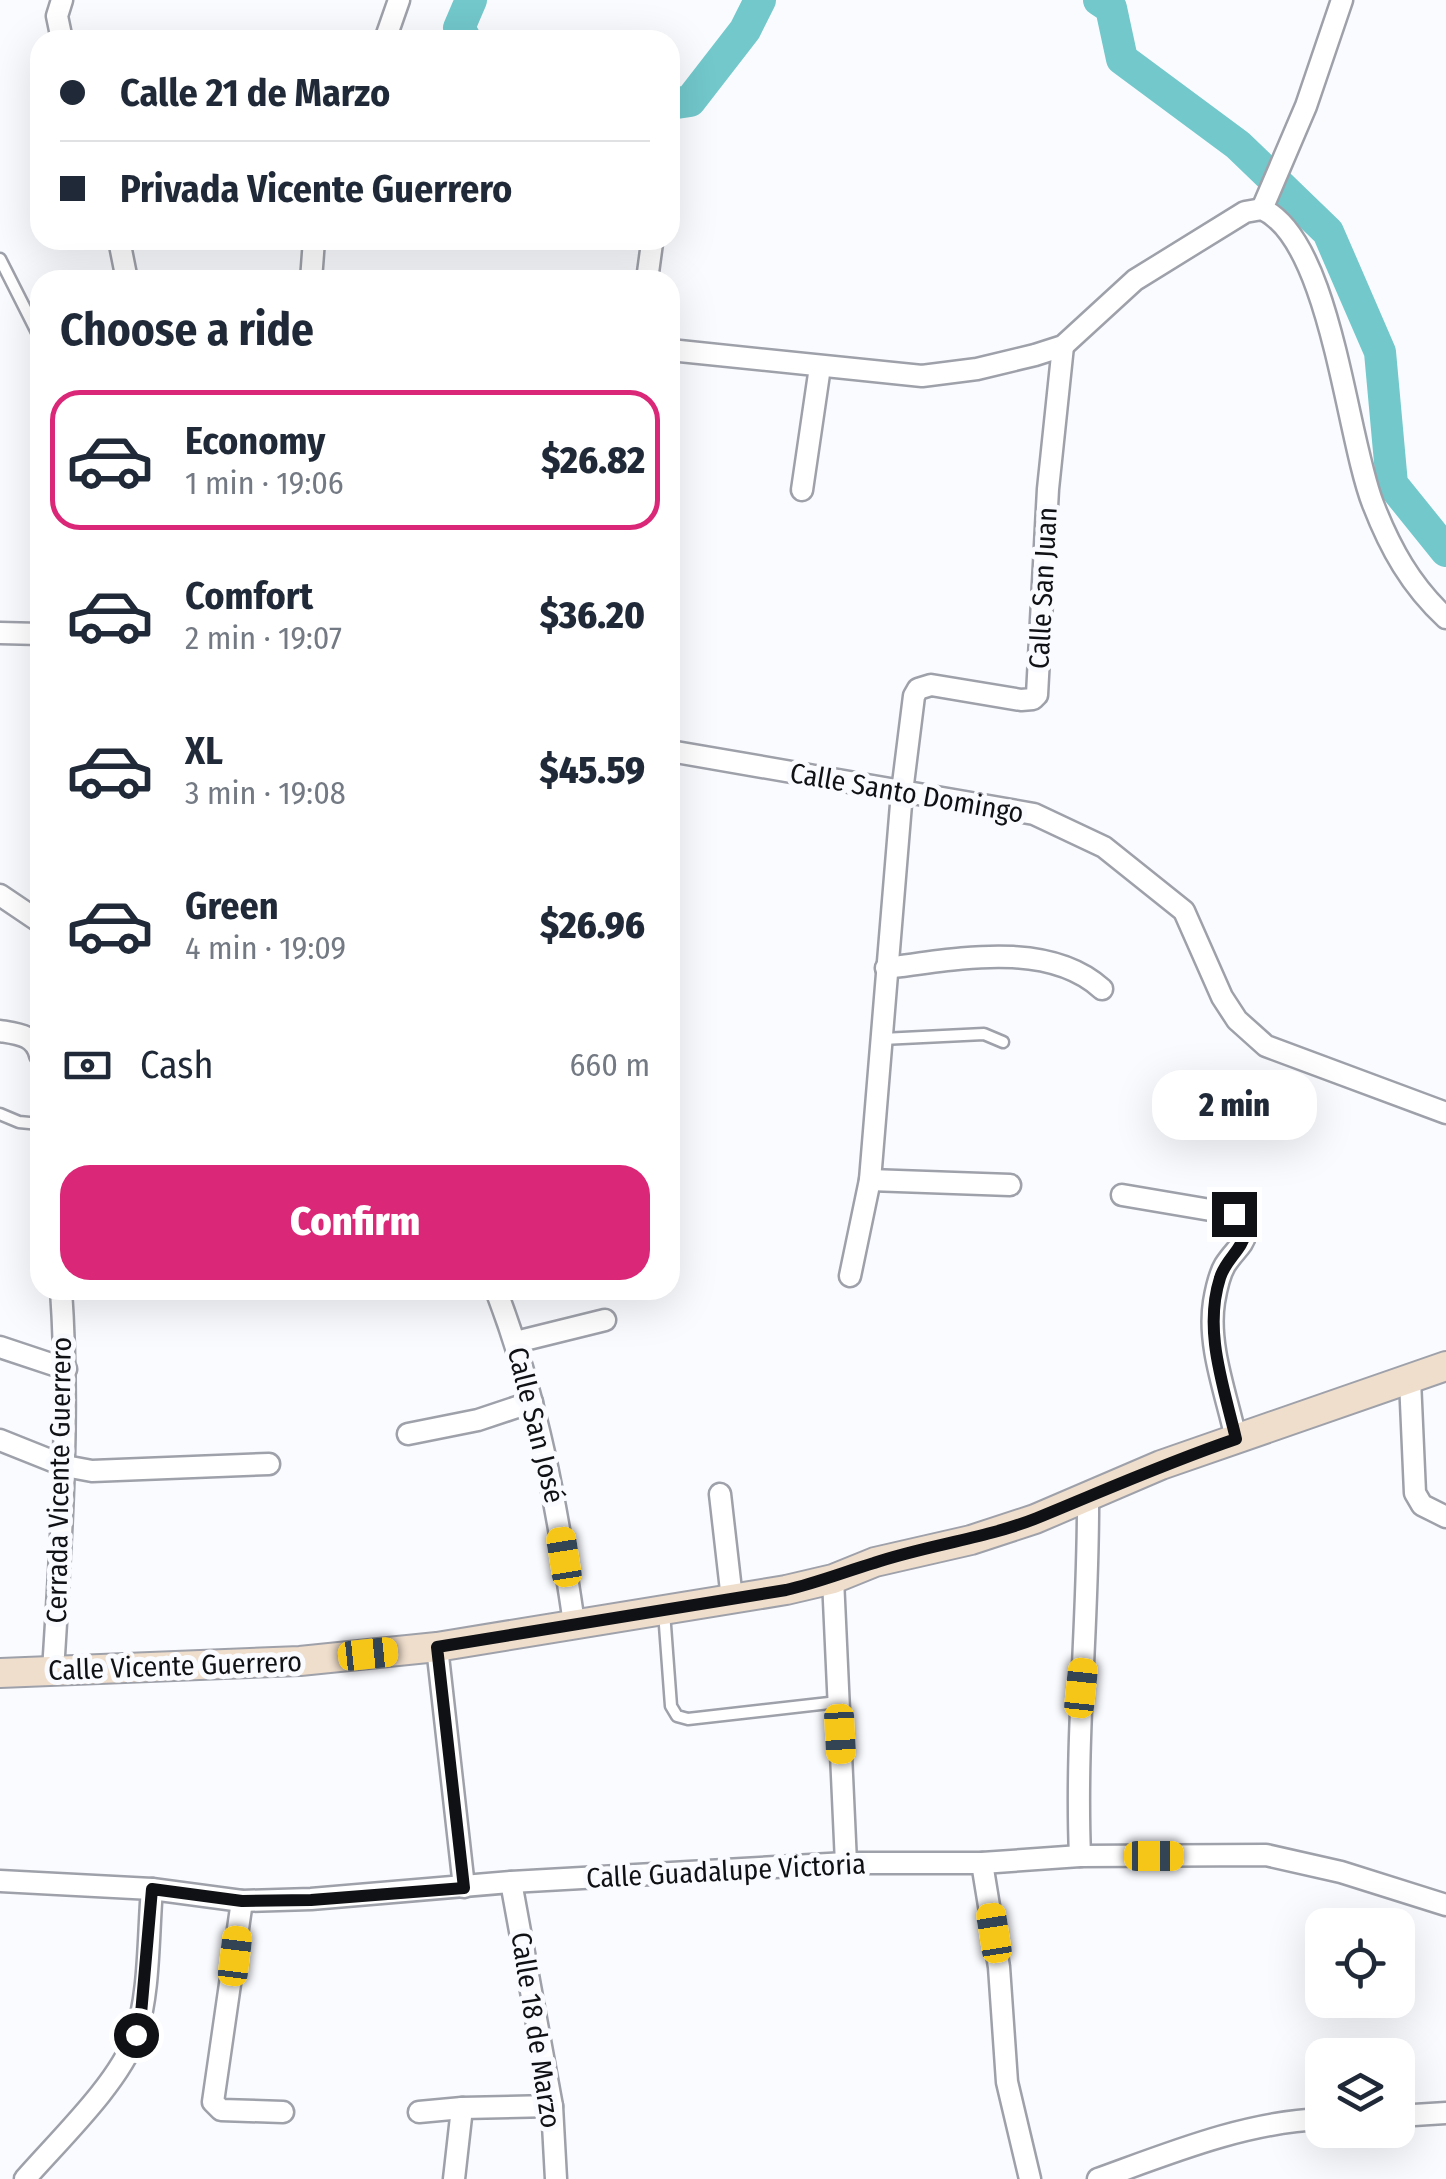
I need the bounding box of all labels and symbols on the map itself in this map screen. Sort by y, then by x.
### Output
street label: Calle San Juan [1022,506,1064,670]
street label: Calle Santo Domingo [788,756,1026,830]
callout: 2 min [1152,1069,1316,1139]
route end [1212,1192,1257,1237]
street label: Cerrada Vicente Guerrero [40,1336,78,1624]
street label: Calle San José [501,1344,571,1506]
car [544,1525,584,1589]
car [337,1636,399,1672]
street label: Calle Vicente Guerrero [48,1645,302,1687]
car [1063,1657,1099,1719]
car [823,1703,857,1765]
car [1124,1841,1184,1871]
street label: Calle Guadalupe Victoria [585,1847,867,1895]
car [974,1901,1014,1965]
car [216,1924,254,1988]
street label: Calle 18 de Marzo [504,1930,568,2130]
route start [114,2013,159,2058]

